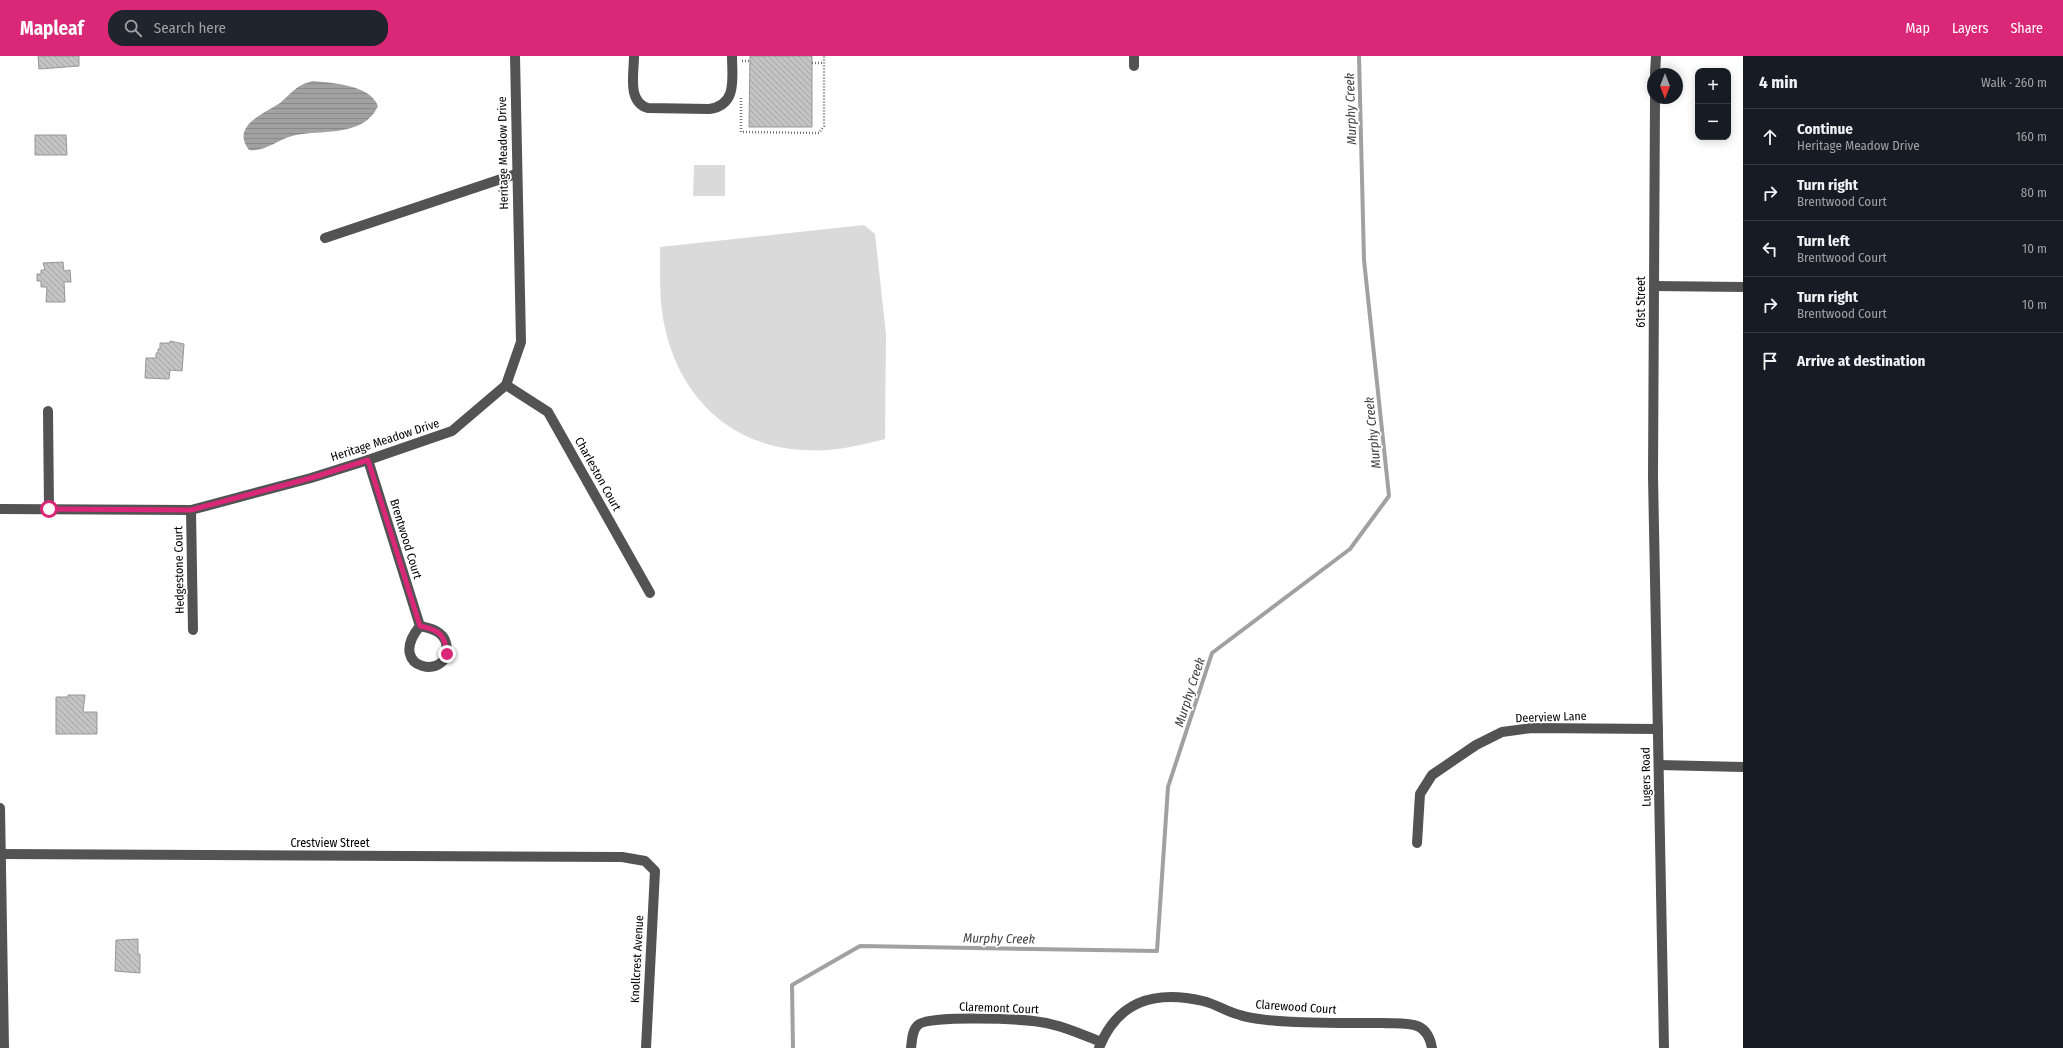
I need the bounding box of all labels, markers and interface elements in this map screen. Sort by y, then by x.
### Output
search box [108,10,388,46]
text: Mapleaf [20,17,84,40]
icon: search [122,17,144,39]
text: Search here [154,19,226,37]
text: Map [1906,20,1930,37]
text: Layers [1952,20,1988,37]
text: Share [2010,20,2043,37]
north arrow [1647,68,1683,104]
map controls [1695,68,1731,140]
button: + [1695,68,1731,104]
water label: Murphy Creek [1342,72,1359,145]
text: 4 min [1759,72,1798,93]
text: Walk · 260 m [1981,75,2047,90]
street label: Heritage Meadow Drive [495,96,511,210]
button: − [1695,104,1731,140]
text: Continue [1797,120,1853,138]
icon: ahead [1759,126,1781,148]
text: 160 m [2016,129,2047,144]
text: Heritage Meadow Drive [1797,138,1920,153]
text: Turn right [1797,176,1858,194]
icon: right [1759,182,1781,204]
text: 80 m [2021,185,2047,200]
text: Brentwood Court [1797,194,1887,209]
text: Turn left [1797,232,1850,250]
icon: left [1759,238,1781,260]
text: 10 m [2022,241,2047,256]
text: Brentwood Court [1797,250,1887,265]
street label: 61st Street [1634,276,1648,328]
text: Turn right [1797,288,1858,306]
icon: right [1759,294,1781,316]
text: 10 m [2022,297,2047,312]
text: Brentwood Court [1797,306,1887,321]
icon: arrive [1759,350,1781,372]
text: Arrive at destination [1797,352,1925,370]
water label: Murphy Creek [1361,396,1384,470]
street label: Heritage Meadow Drive [329,416,441,464]
street label: Charleston Court [572,435,624,513]
street label: Brentwood Court [387,497,425,581]
route start [40,500,58,518]
street label: Hedgestone Court [171,526,187,614]
route end [438,645,456,663]
water label: Murphy Creek [1171,655,1208,729]
street label: Deerview Lane [1515,709,1587,725]
street label: Lugers Road [1638,747,1654,807]
street label: Crestview Street [290,836,370,850]
street label: Knollcrest Avenue [628,915,646,1003]
water label: Murphy Creek [963,930,1036,947]
street label: Clarewood Court [1255,997,1337,1017]
street label: Claremont Court [959,1000,1039,1016]

